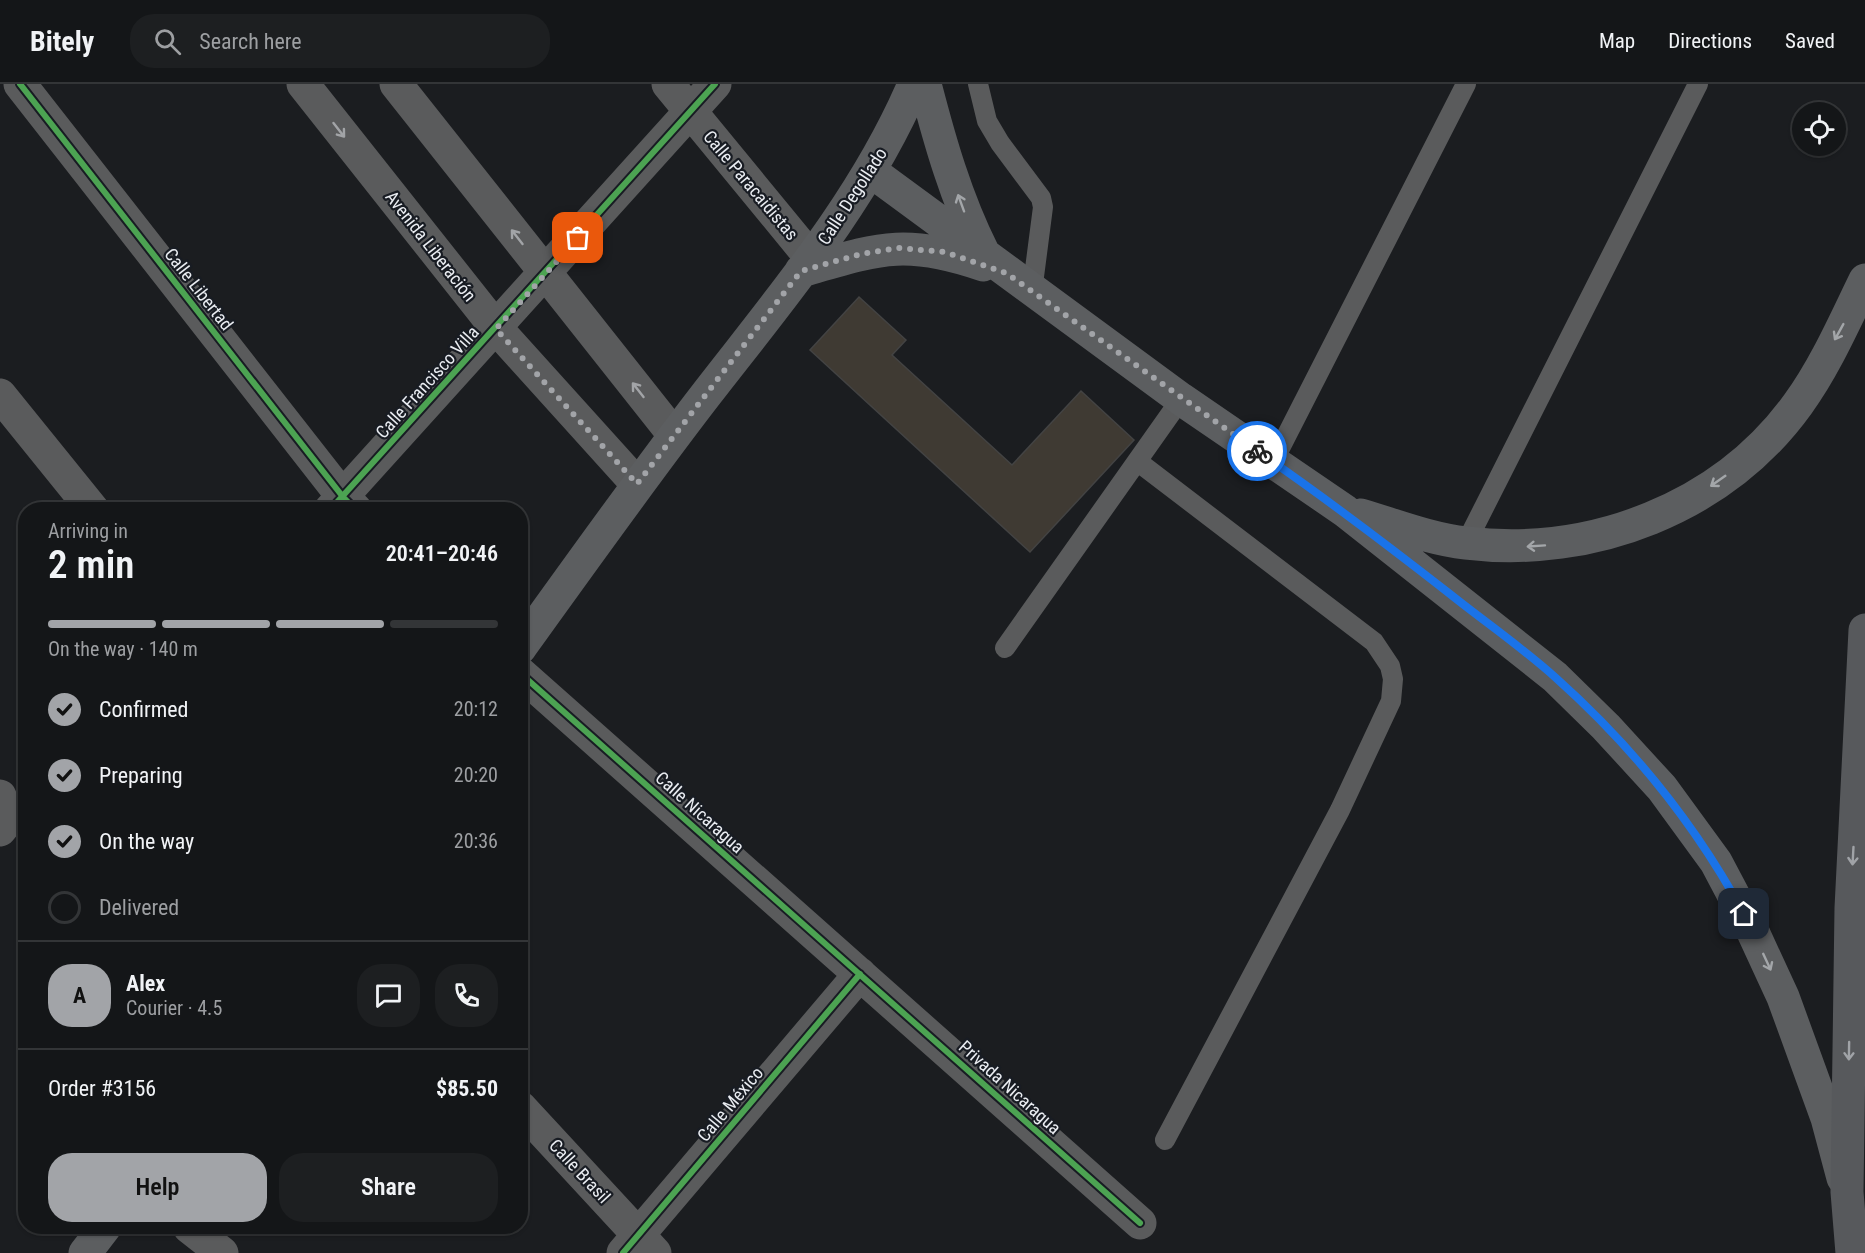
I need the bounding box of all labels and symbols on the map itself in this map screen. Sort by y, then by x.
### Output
one-way arrow [332,122,345,138]
street label: Calle Paracaidistas [699,126,803,244]
street label: Calle Degollado [813,144,891,248]
street label: Avenida Liberación [381,187,481,305]
one-way arrow [954,194,965,213]
pin [552,212,603,263]
one-way arrow [510,229,523,245]
street label: Calle Libertad [160,244,238,334]
street label: Calle Francisco Villa [371,322,483,442]
one-way arrow [1833,323,1845,340]
one-way arrow [632,382,645,398]
courier [1227,421,1287,481]
one-way arrow [1710,475,1726,487]
one-way arrow [1527,540,1547,551]
street label: Calle Nicaragua [651,767,749,857]
one-way arrow [1848,845,1859,865]
pin [1718,888,1769,939]
one-way arrow [1762,952,1773,970]
street label: Privada Nicaragua [955,1036,1065,1138]
one-way arrow [1843,1040,1855,1060]
street label: Calle México [693,1062,767,1146]
street label: Calle Brasil [545,1135,615,1207]

